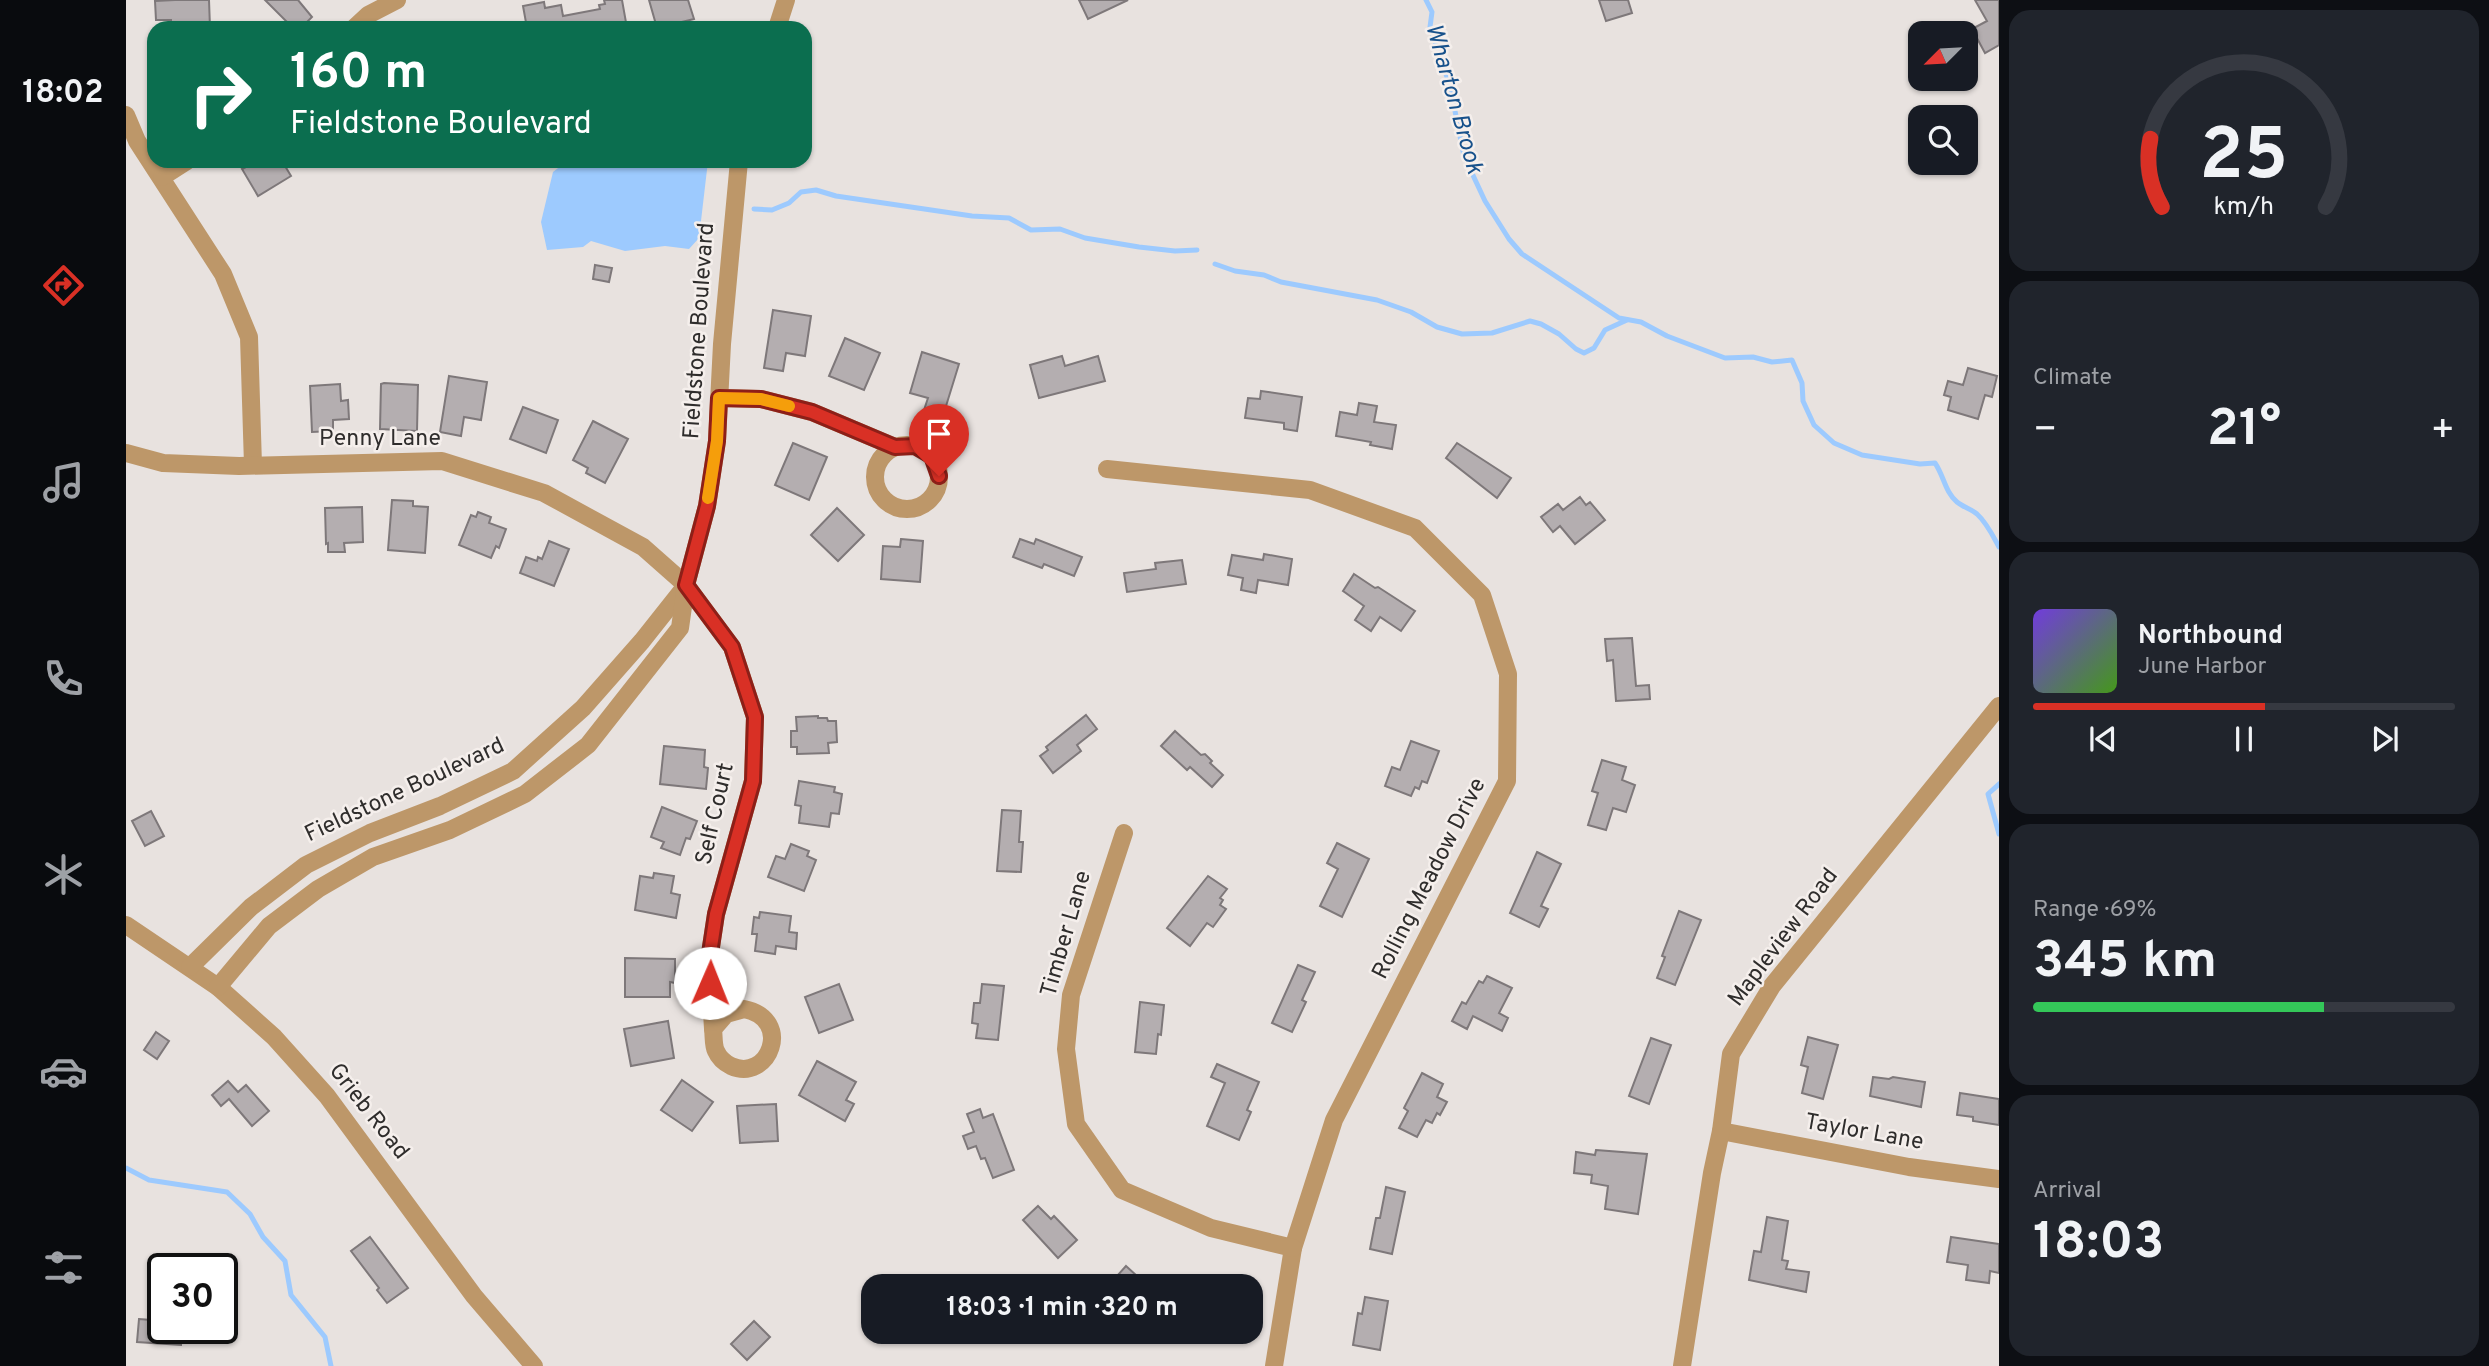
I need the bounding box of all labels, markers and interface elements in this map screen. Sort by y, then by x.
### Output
water label: Wharton Brook [1417,20,1489,178]
north arrow [1908,21,1978,91]
map controls [1908,21,1978,175]
text: 160 m [290,44,427,106]
icon: right [175,49,266,140]
text: 18:02 [22,74,104,114]
text: Fieldstone Boulevard [290,105,592,145]
button: search [1908,105,1978,175]
text: 25 [2200,113,2289,205]
text: km/h [2214,191,2274,223]
street label: Fieldstone Boulevard [678,222,722,440]
icon: directions [39,261,88,310]
text: Climate [2033,364,2112,393]
text: 21° [2207,398,2281,464]
pin [909,404,969,476]
text: − [2033,407,2058,456]
text: + [2430,407,2455,456]
icon: arrive [920,415,958,453]
street label: Penny Lane [319,425,441,454]
icon: music [39,458,88,507]
text: Northbound [2138,620,2283,653]
text: June Harbor [2138,653,2266,682]
icon: phone [39,654,88,703]
icon: previous [2084,720,2122,758]
icon: pause [2225,720,2263,758]
icon: next [2366,720,2404,758]
street label: Fieldstone Boulevard [301,732,509,850]
street label: Self Court [690,760,742,868]
street label: Rolling Meadow Drive [1367,773,1493,985]
icon: climate [39,850,88,899]
street label: Mapleview Road [1722,863,1846,1013]
street label: Timber Lane [1035,868,1099,1000]
text: Range · 69% [2033,896,2156,925]
text: 345 km [2033,930,2217,996]
position arrow [673,946,747,1020]
icon: car [39,1047,88,1096]
street label: Grieb Road [321,1058,415,1166]
street label: Taylor Lane [1802,1108,1926,1158]
text: Arrival [2033,1177,2102,1206]
text: 18:03 [2033,1211,2165,1277]
icon: filters [39,1243,88,1292]
speed limit sign: 30 [147,1253,238,1344]
text: 18:03 · 1 min · 320 m [946,1292,1178,1325]

